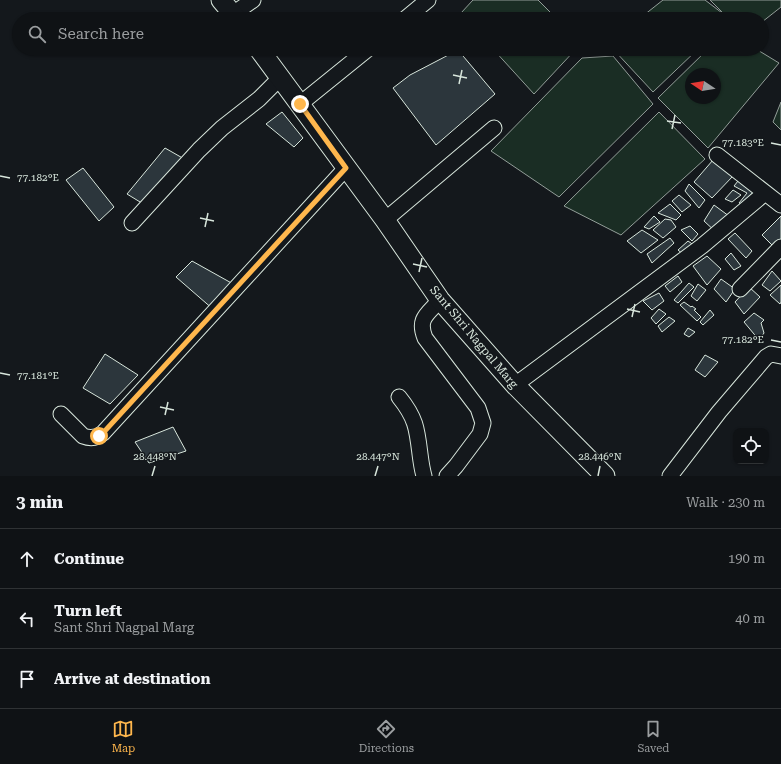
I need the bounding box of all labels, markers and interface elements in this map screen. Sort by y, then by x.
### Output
search box [12,12,769,56]
icon: search [26,23,48,45]
text: Search here [58,25,144,43]
north arrow [685,68,721,104]
route end [291,95,309,113]
text: 77.183°E [722,137,764,148]
text: 77.182°E [17,172,59,183]
street label: Sant Shri Nagpal Marg [427,283,521,391]
text: 77.182°E [722,334,764,345]
text: 77.181°E [17,370,59,381]
route start [90,427,108,445]
map controls [733,428,769,464]
button: locate [733,428,769,464]
text: 28.448°N [133,451,177,462]
text: 28.447°N [356,451,400,462]
text: 28.446°N [578,451,622,462]
text: 3 min [16,492,63,512]
text: Walk · 230 m [686,495,765,510]
icon: ahead [16,548,38,570]
text: Continue [54,550,124,568]
text: 190 m [728,551,765,566]
text: Turn left [54,602,122,620]
icon: left [16,608,38,630]
text: 40 m [735,611,765,626]
text: Sant Shri Nagpal Marg [54,620,194,635]
icon: arrive [16,668,38,690]
text: Arrive at destination [54,670,210,688]
tab: Map [112,718,135,755]
tab: Directions [359,718,414,755]
tab: Saved [637,718,669,755]

